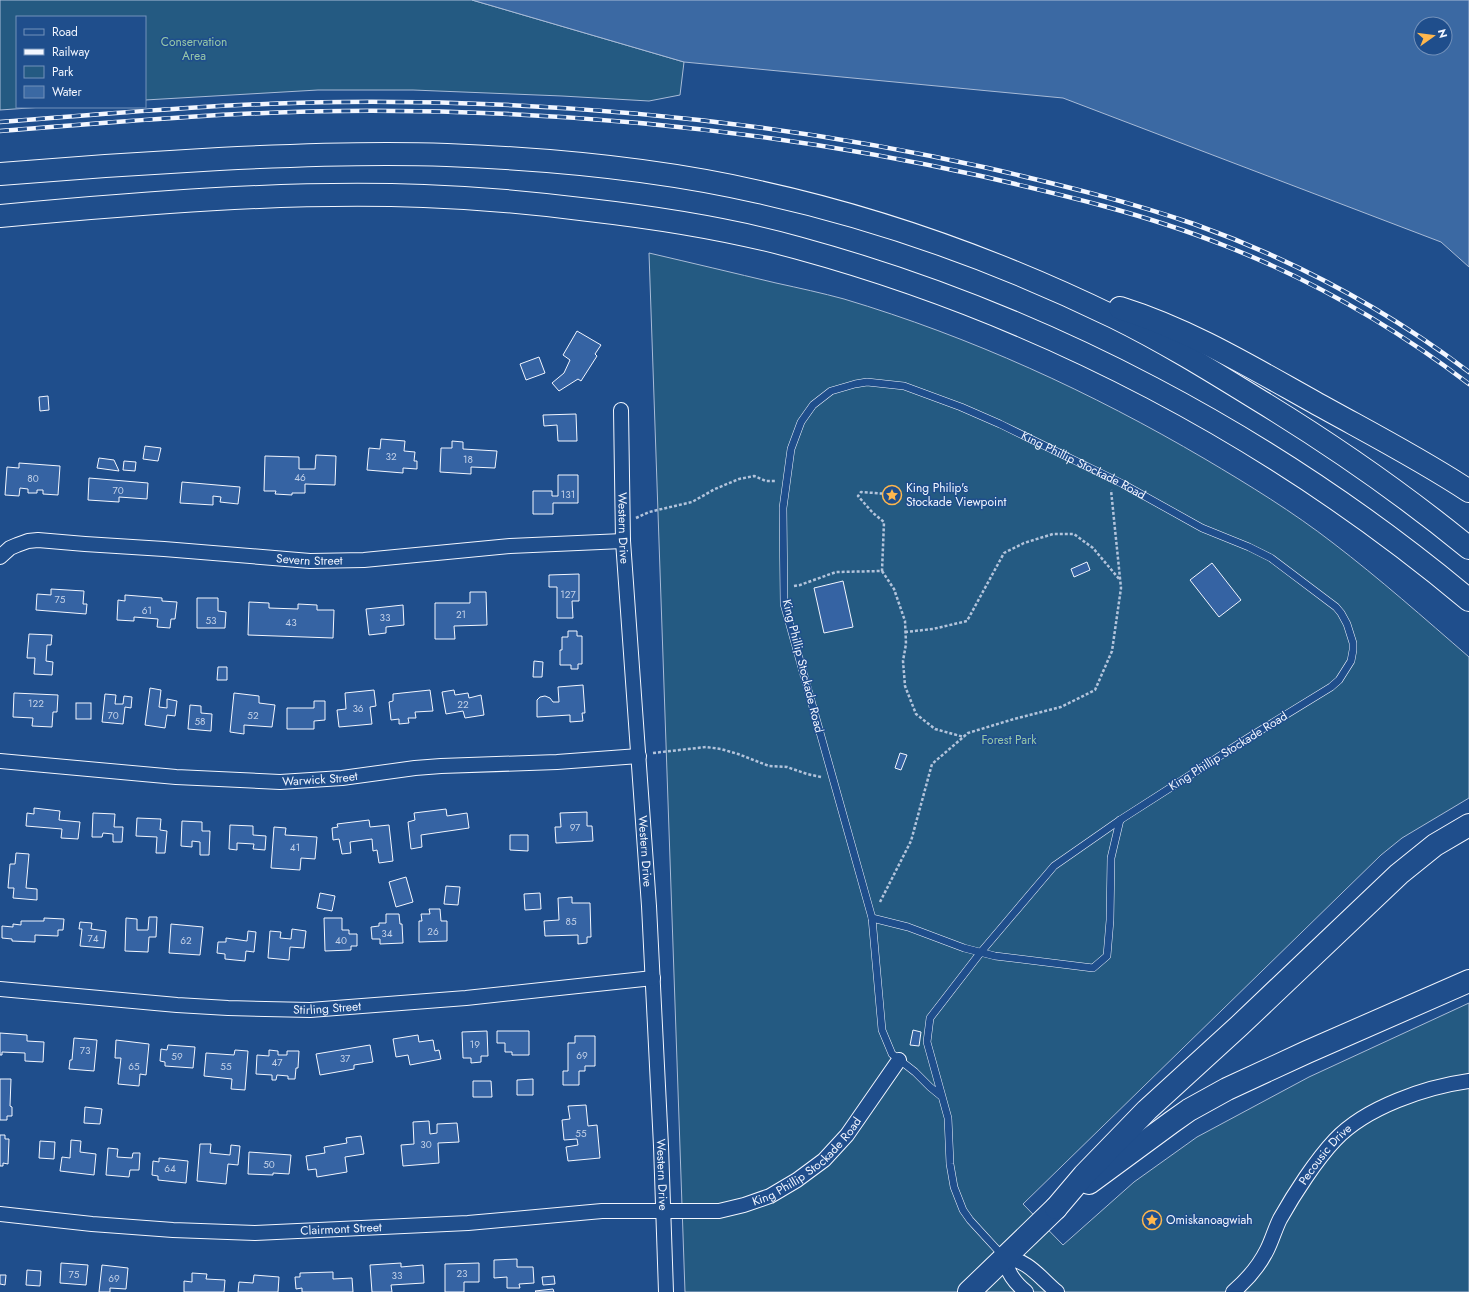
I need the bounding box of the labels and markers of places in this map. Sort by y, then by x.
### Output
place label: King Philip's Stockade Viewpoint [906,479,1006,511]
place icon: King Philip's Stockade Viewpoint [881,484,903,506]
place icon: Omiskanoagwiah [1141,1209,1163,1231]
place label: Omiskanoagwiah [1166,1211,1253,1229]

